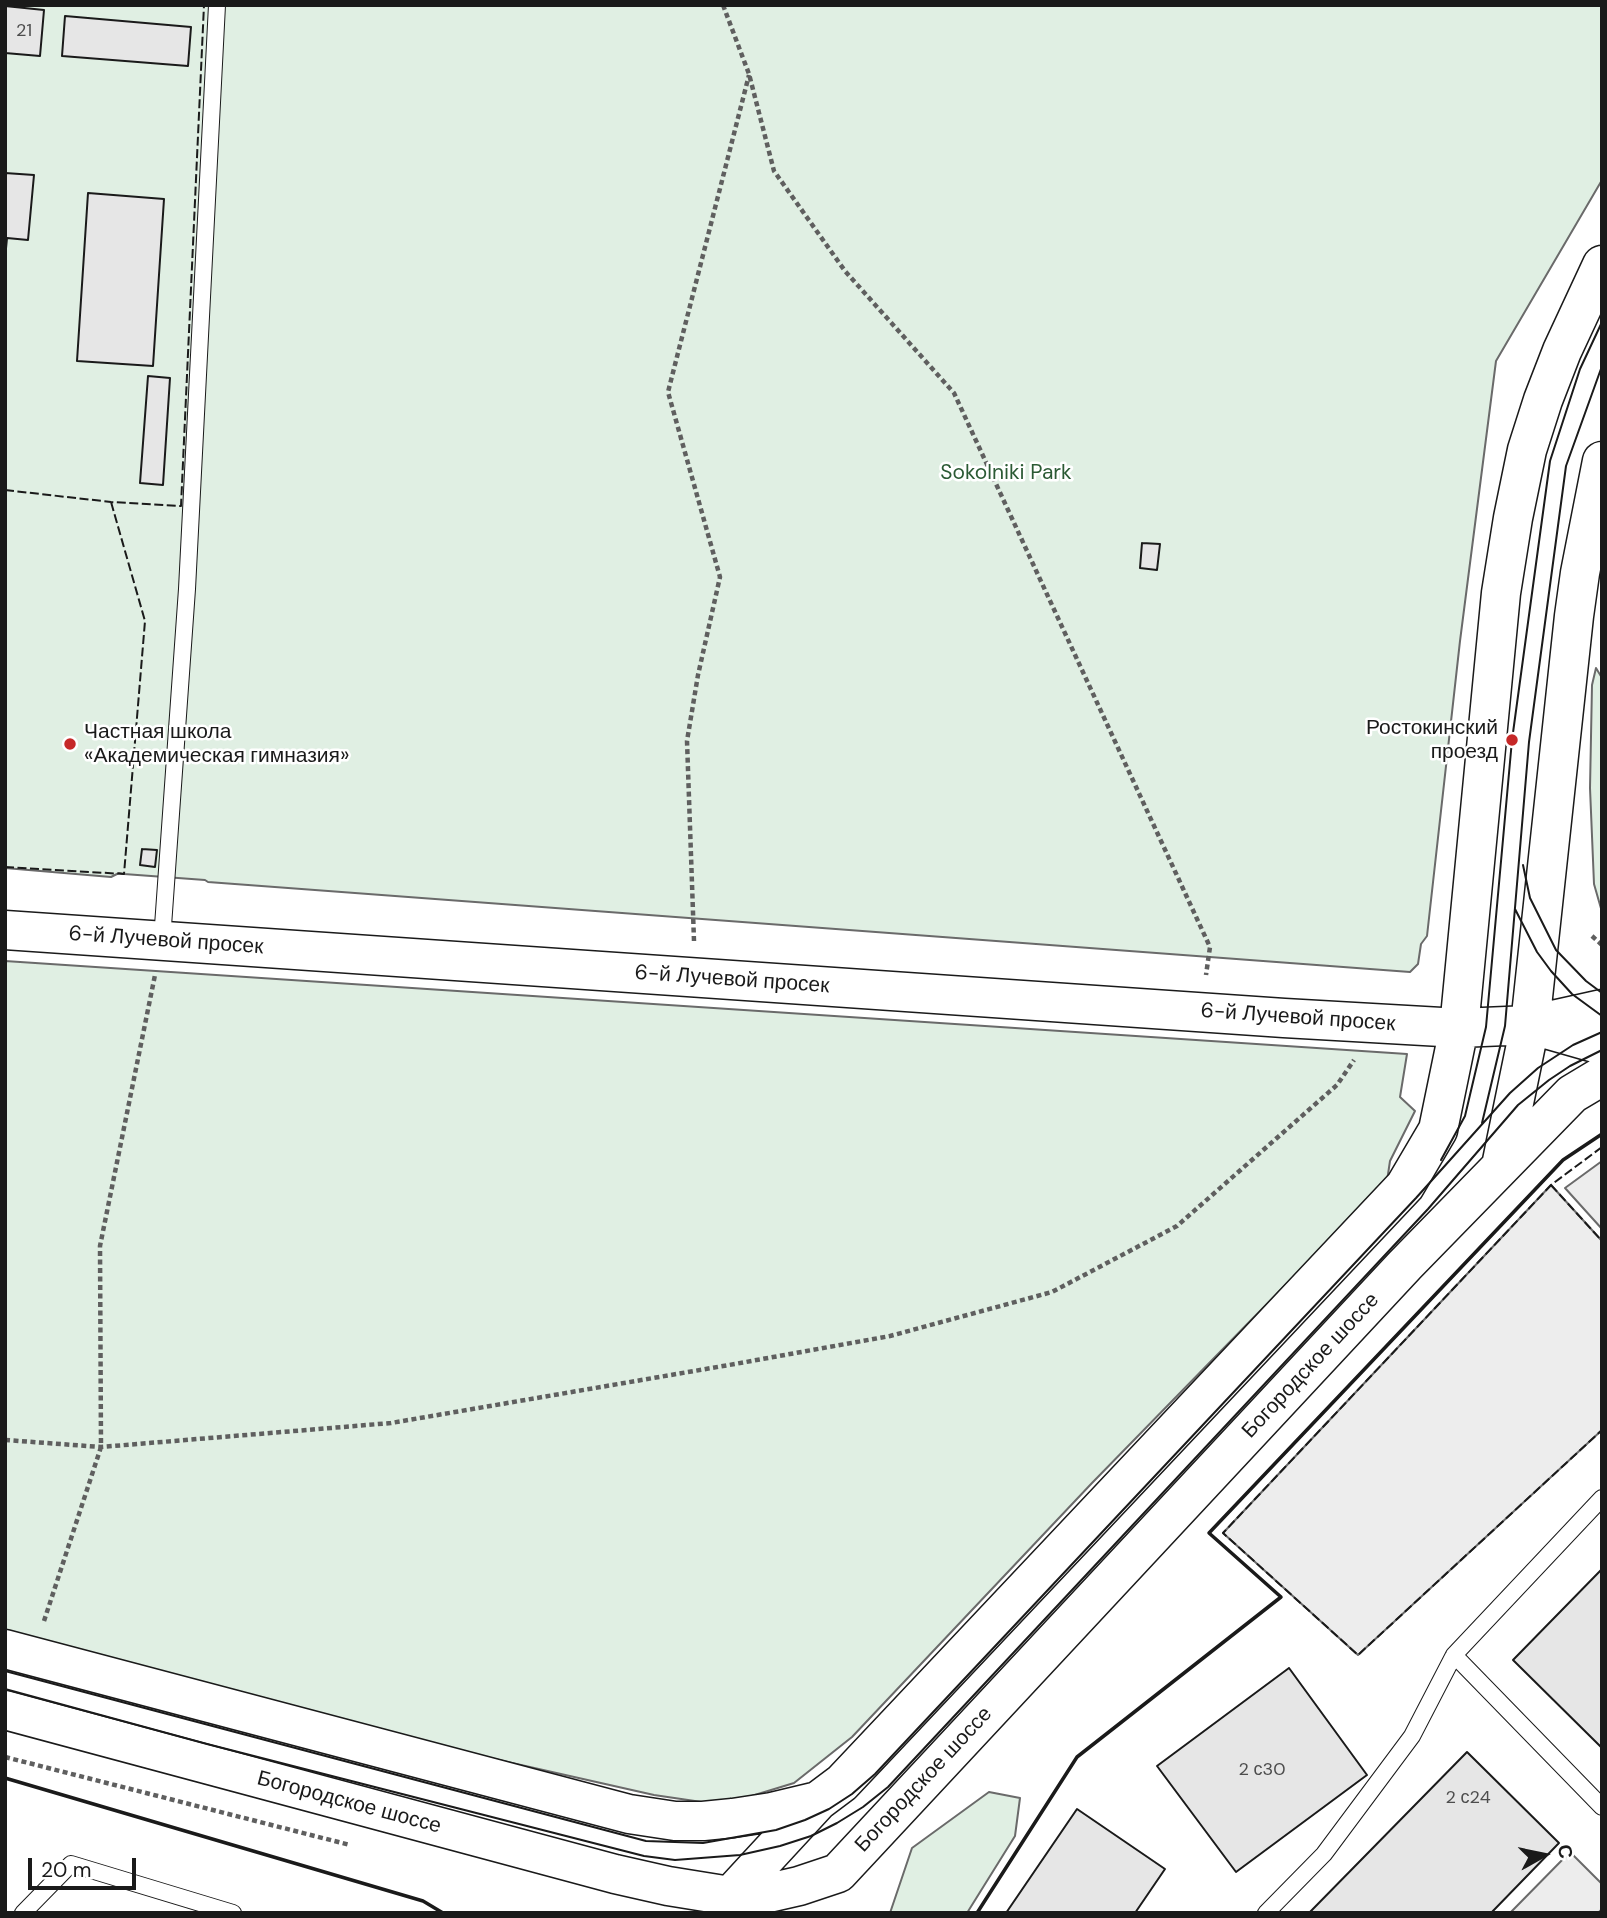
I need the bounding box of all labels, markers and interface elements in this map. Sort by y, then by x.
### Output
house number: 21 [16,20,32,42]
park label: Sokolniki Park [940,460,1072,486]
place label: Ростокинский проезд [1366,715,1498,765]
place label: Частная школа «Академическая гимназия» [84,719,349,769]
marker: Ростокинский проезд [1504,732,1520,748]
marker: Частная школа «Академическая гимназия» [62,736,78,752]
street label: 6-й Лучевой просек [68,922,264,960]
street label: 6-й Лучевой просек [634,961,830,999]
street label: 6-й Лучевой просек [1200,999,1396,1037]
street label: Богородское шоссе [1237,1288,1385,1444]
street label: Богородское шоссе [850,1702,998,1858]
house number: 2 с30 [1238,1759,1286,1781]
street label: Богородское шоссе [254,1766,444,1840]
house number: 2 с24 [1445,1787,1491,1809]
north arrow [1509,1820,1579,1890]
text: С [1552,1843,1579,1860]
scale bar [32,1844,140,1888]
text: 20 m [41,1856,92,1884]

